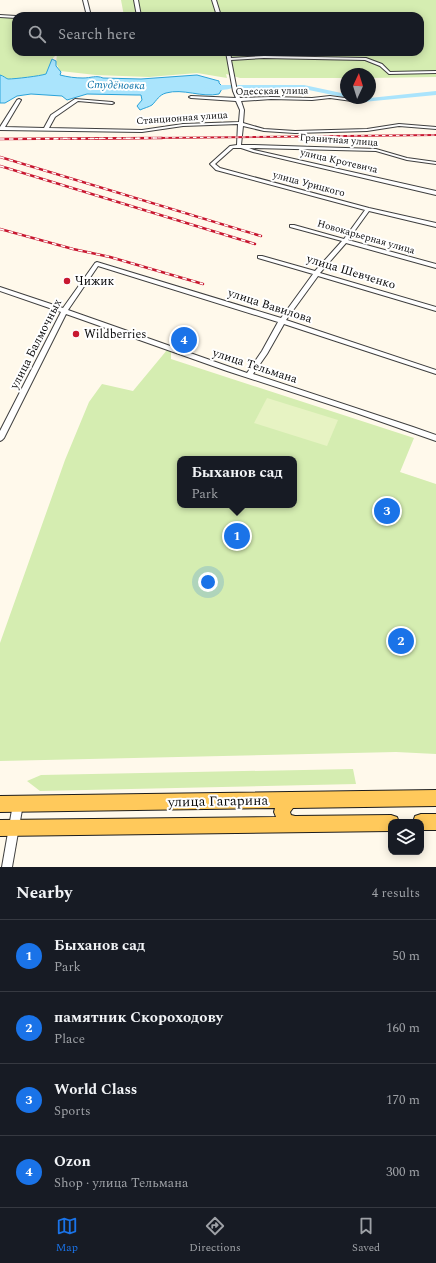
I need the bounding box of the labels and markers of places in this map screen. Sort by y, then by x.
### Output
place label: Чижик [75,272,115,291]
marker: Чижик [62,276,72,286]
place label: Wildberries [84,325,147,344]
pin: 4 [171,325,197,355]
marker: Wildberries [71,329,81,339]
pin: 3 [374,496,400,526]
pin: 1 [224,521,250,551]
pin: 2 [388,626,414,656]

